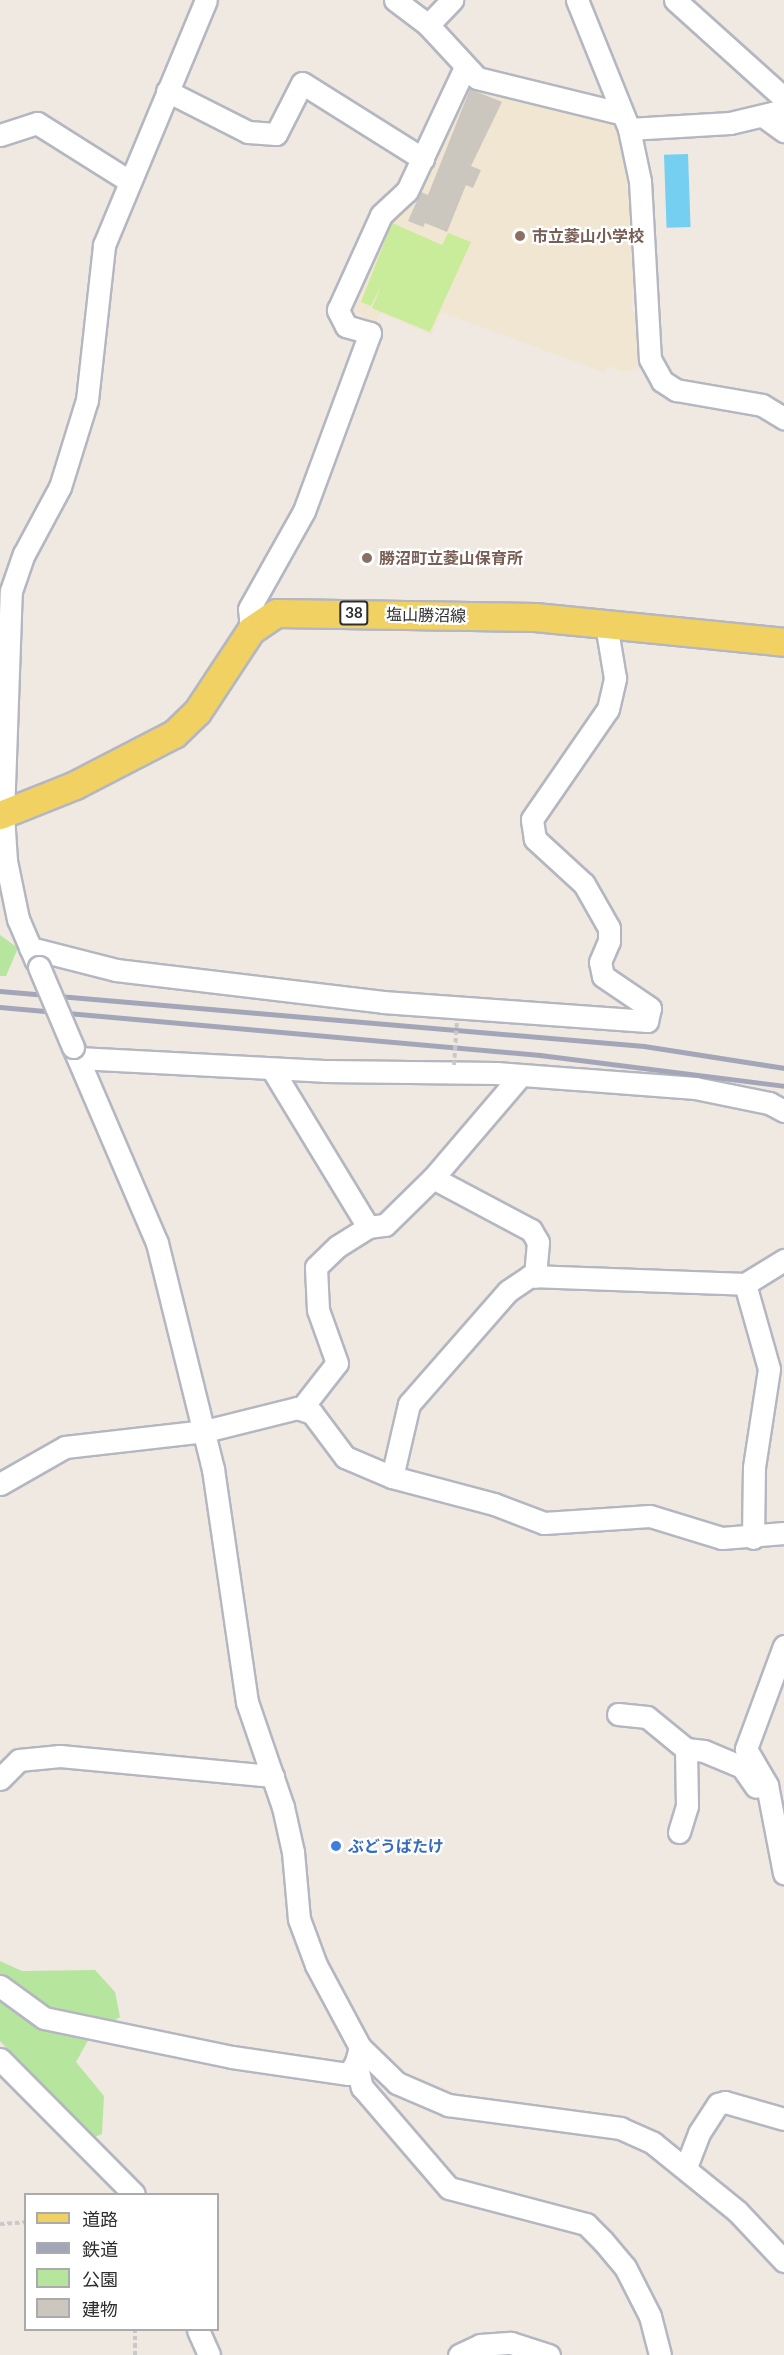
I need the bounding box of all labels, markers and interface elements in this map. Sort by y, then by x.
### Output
place label: 市立菱山小学校 [532,226,644,246]
marker: 市立菱山小学校 [513,229,527,243]
place label: 勝沼町立菱山保育所 [379,548,523,568]
marker: 勝沼町立菱山保育所 [360,551,374,565]
road number: 38 [339,601,369,625]
street label: 塩山勝沼線 [386,605,466,625]
place label: ぶどうばたけ [348,1836,444,1856]
marker: ぶどうばたけ [329,1839,343,1853]
legend [24,2193,219,2331]
text: 道路 [82,2208,118,2230]
text: 鉄道 [82,2238,118,2260]
text: 公園 [82,2268,118,2290]
text: 建物 [82,2298,118,2320]

